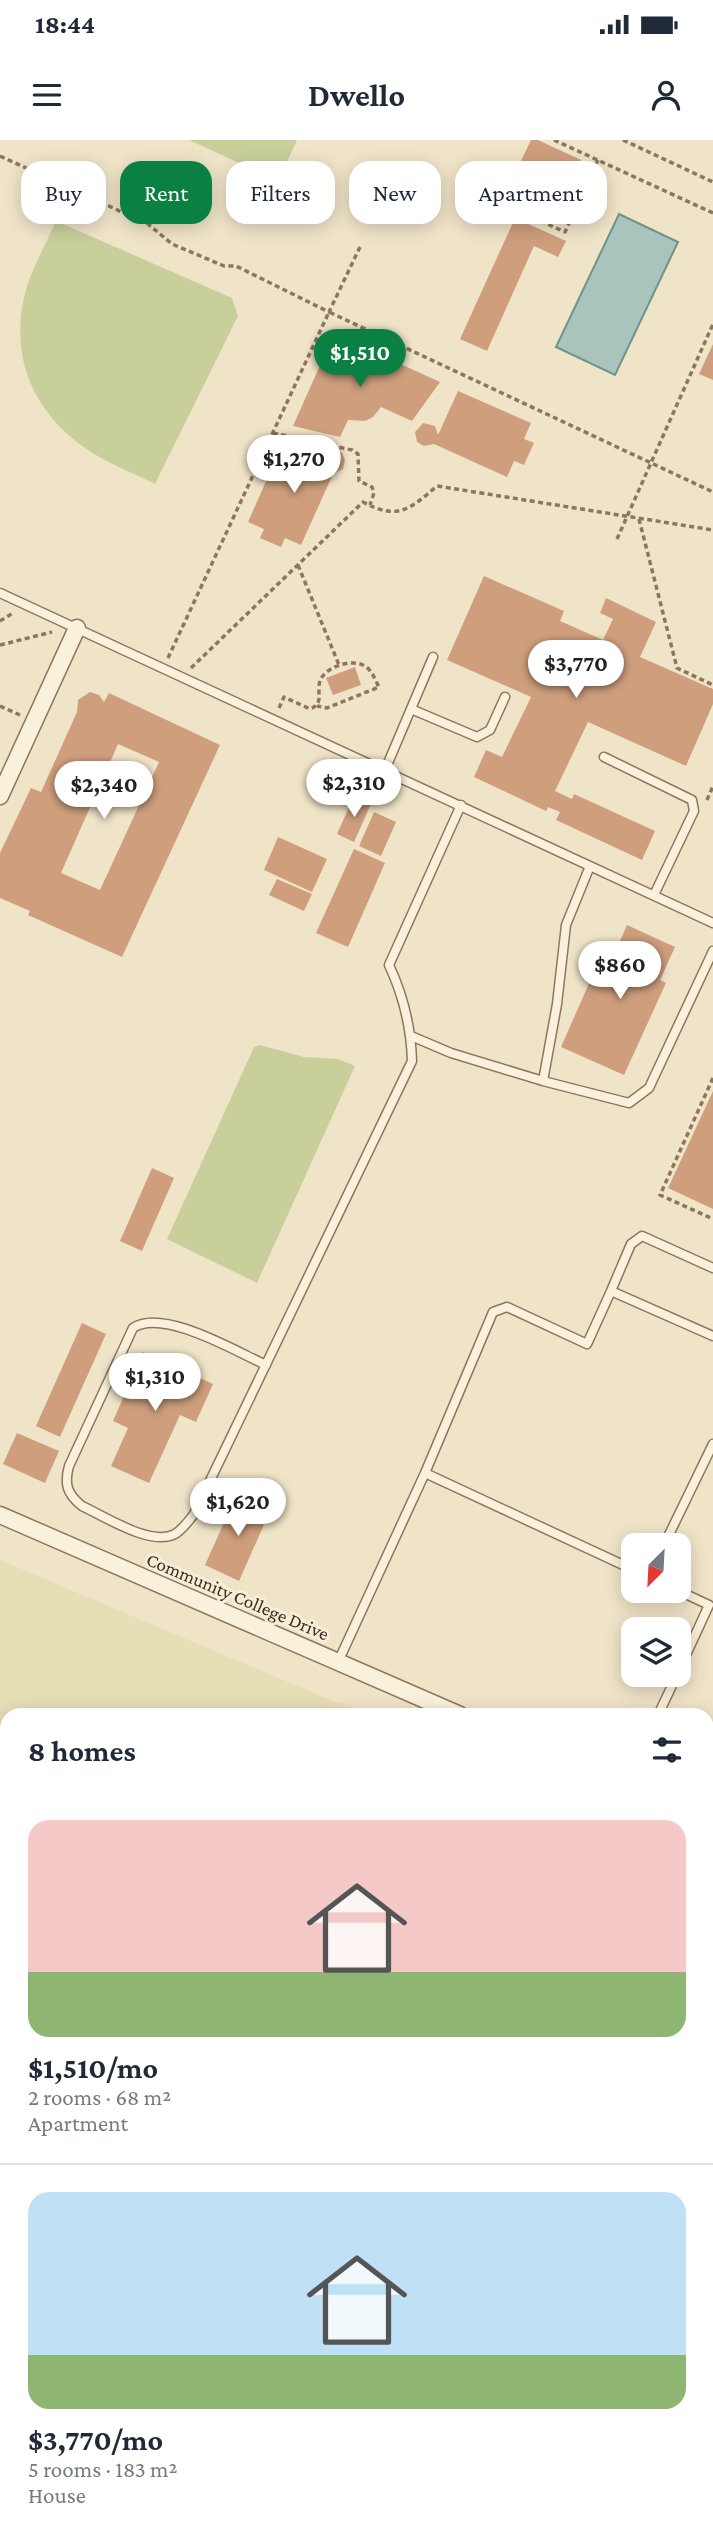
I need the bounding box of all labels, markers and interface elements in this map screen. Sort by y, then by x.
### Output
text: 18:44 [35,10,95,39]
icon: menu [28,76,66,114]
icon: person [647,76,685,114]
text: Dwello [308,77,405,113]
chip: Buy [21,161,106,224]
chip: Rent [120,161,212,224]
chip: Filters [226,161,335,224]
chip: New [349,161,441,224]
chip: Apartment [455,161,607,224]
pin: $1,510 [303,330,417,389]
text: $1,510 [330,339,390,365]
pin: $1,270 [237,436,351,495]
text: $1,270 [263,445,325,471]
pin: $3,770 [519,640,633,700]
text: $3,770 [544,650,608,676]
pin: $2,310 [297,760,411,819]
pin: $2,340 [47,762,161,821]
text: $2,310 [322,769,386,795]
text: $2,340 [70,771,138,797]
pin: $860 [579,942,661,1001]
text: $860 [594,951,646,977]
pin: $1,310 [98,1354,212,1413]
text: $1,310 [125,1363,185,1389]
pin: $1,620 [181,1478,295,1538]
text: $1,620 [206,1488,270,1514]
north arrow [621,1533,691,1603]
map controls [621,1533,691,1687]
street label: Community College Drive [143,1549,332,1644]
button: layers [621,1617,691,1687]
icon: filters [648,1731,686,1769]
text: 8 homes [28,1734,136,1767]
icon: home [294,1865,420,1991]
text: $1,510/mo [28,2051,158,2084]
text: 2 rooms · 68 m² [28,2084,171,2110]
text: Apartment [28,2110,128,2136]
icon: home [294,2237,420,2363]
text: $3,770/mo [28,2423,163,2456]
text: 5 rooms · 183 m² [28,2456,178,2482]
text: House [28,2482,86,2508]

